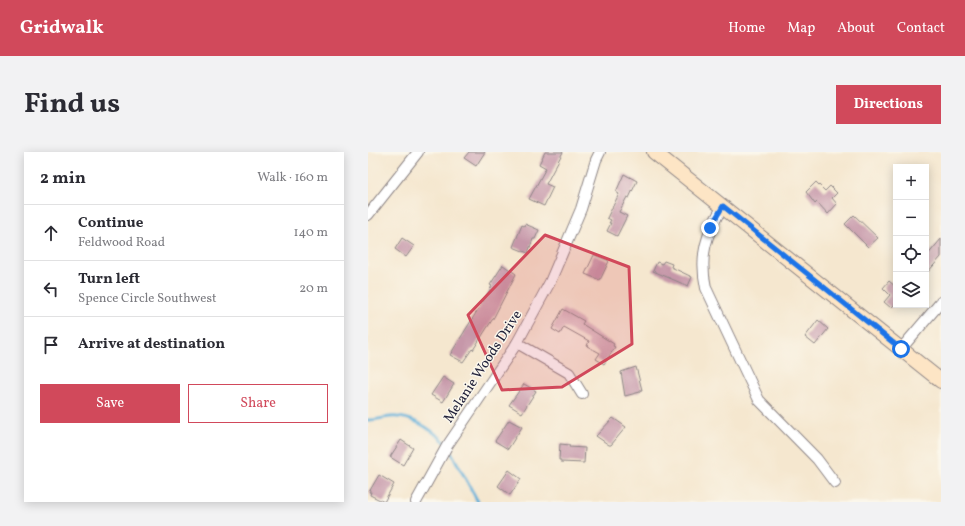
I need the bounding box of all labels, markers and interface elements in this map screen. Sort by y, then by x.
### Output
text: Gridwalk [20,15,104,41]
text: Home [728,19,765,38]
text: Map [787,19,815,38]
text: About [837,19,875,38]
text: Contact [897,19,945,38]
text: Find us [24,85,120,124]
button: Directions [836,85,941,124]
map controls [893,164,929,308]
button: + [893,164,929,200]
text: 2 min [40,167,86,190]
text: Walk · 160 m [257,169,328,187]
button: − [893,200,929,236]
text: Continue [78,213,143,234]
route end [701,219,719,237]
icon: ahead [40,222,62,244]
text: 140 m [294,224,328,242]
text: Feldwood Road [78,234,165,252]
button: locate [893,236,929,272]
text: Turn left [78,269,140,290]
button: layers [893,272,929,308]
icon: left [40,278,62,300]
text: 20 m [299,280,328,298]
text: Spence Circle Southwest [78,290,217,308]
street label: Melanie Woods Drive [440,306,527,427]
icon: arrive [40,334,62,356]
text: Arrive at destination [78,334,225,355]
route start [892,340,910,358]
button: Save [40,384,180,423]
button: Share [188,384,328,423]

